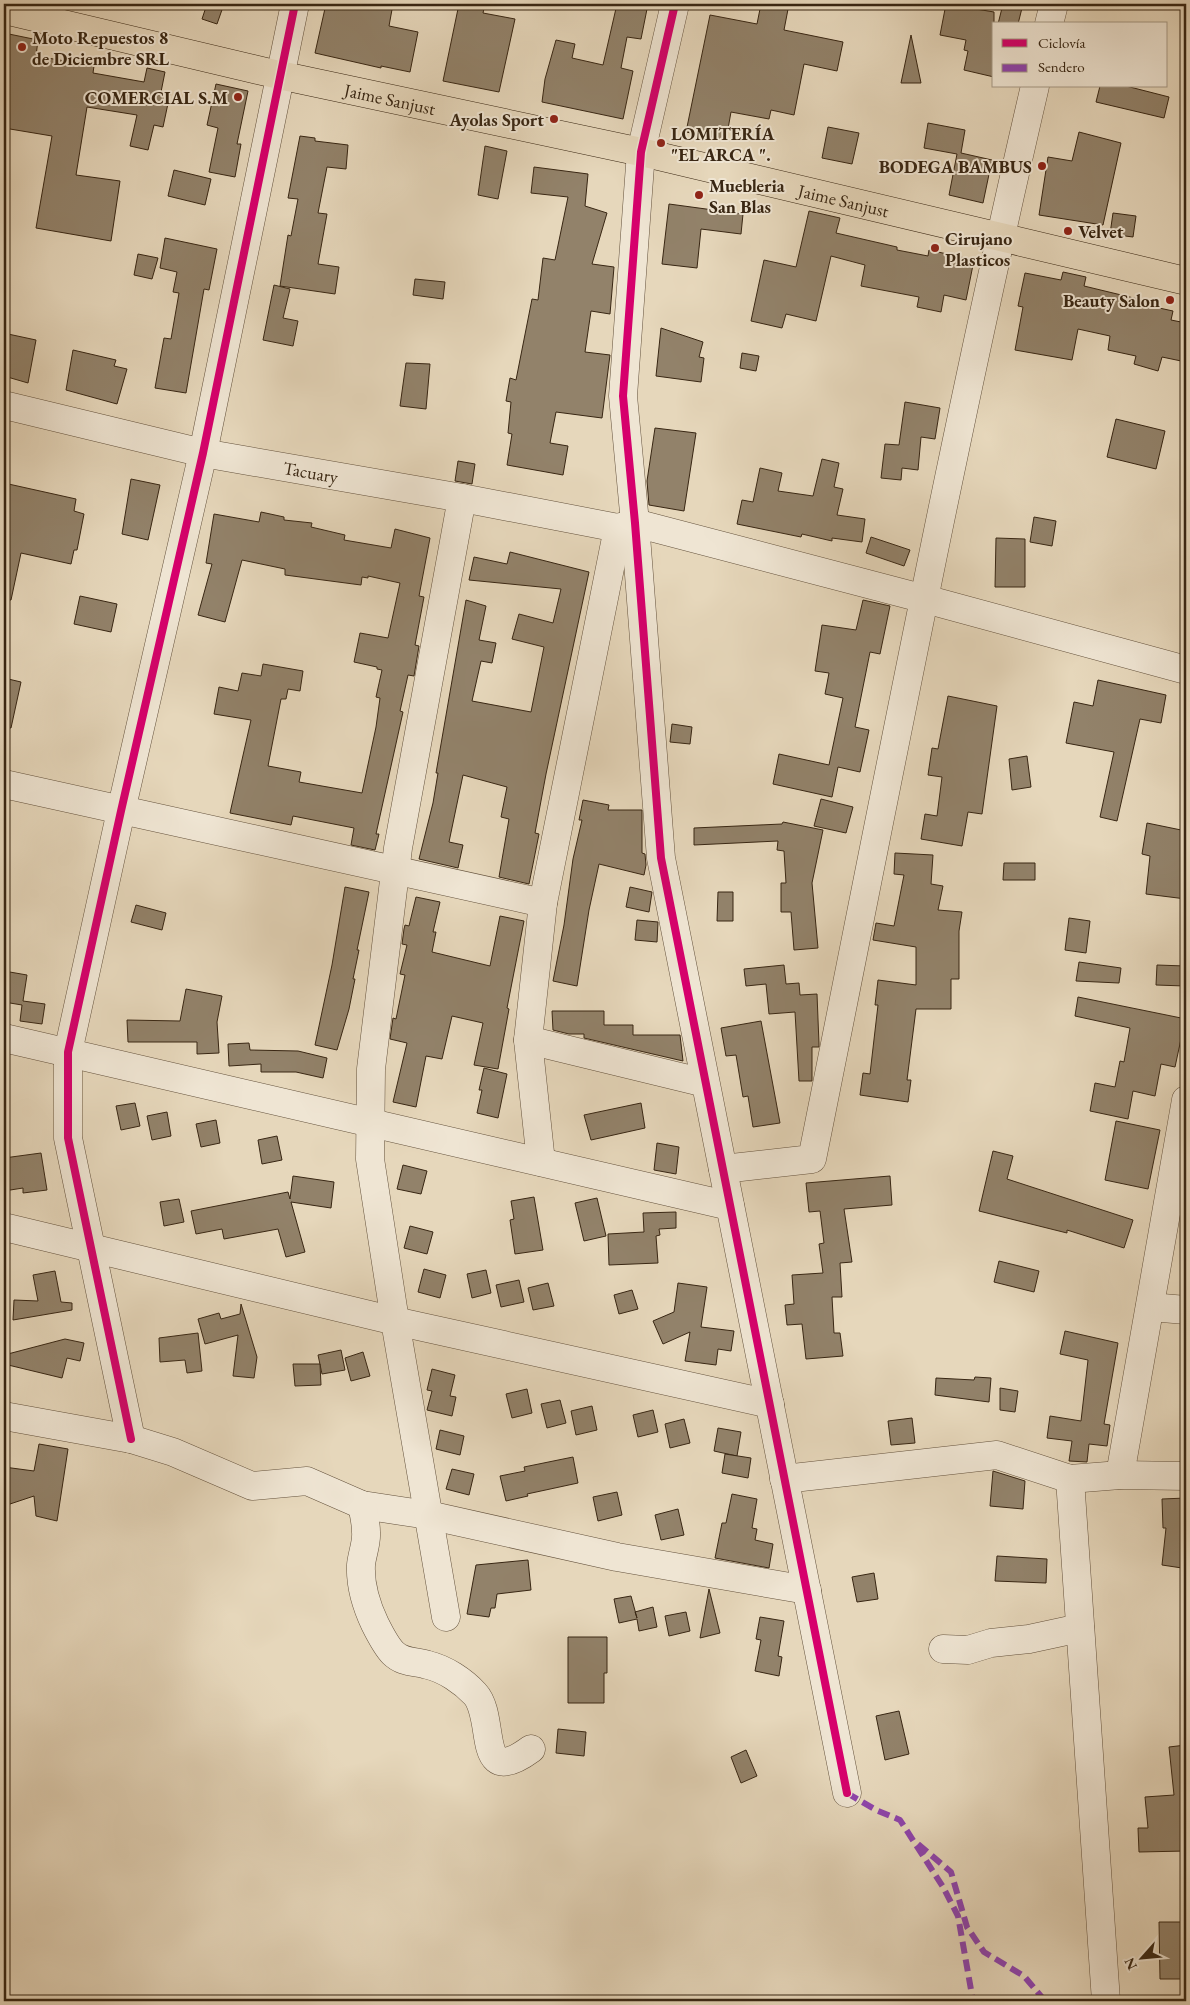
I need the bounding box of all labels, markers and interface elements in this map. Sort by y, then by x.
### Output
legend [992,22,1168,88]
place label: Moto Repuestos 8 de Diciembre SRL [32,26,169,70]
text: Ciclovía [1038,33,1085,52]
marker: Moto Repuestos 8 de Diciembre SRL [16,41,28,53]
text: Sendero [1038,57,1085,76]
street label: Jaime Sanjust [340,77,438,120]
place label: COMERCIAL S.M [85,86,228,109]
marker: COMERCIAL S.M [232,91,244,103]
place label: Ayolas Sport [448,108,544,131]
marker: Ayolas Sport [548,113,560,125]
place label: LOMITERÍA "EL ARCA ". [671,122,775,166]
marker: LOMITERÍA "EL ARCA ". [655,137,667,149]
place label: BODEGA BAMBUS [879,155,1032,178]
marker: BODEGA BAMBUS [1036,160,1048,172]
place label: Muebleria San Blas [709,174,785,218]
street label: Jaime Sanjust [794,178,892,222]
marker: Muebleria San Blas [693,189,705,201]
place label: Velvet [1078,220,1124,243]
marker: Velvet [1062,225,1074,237]
place label: Cirujano Plasticos [945,227,1012,271]
marker: Cirujano Plasticos [929,242,941,254]
place label: Beauty Salon [1063,289,1160,312]
marker: Beauty Salon [1164,294,1176,306]
street label: Tacuary [281,456,340,488]
north arrow [1118,1932,1168,1982]
text: N [1120,1954,1141,1973]

